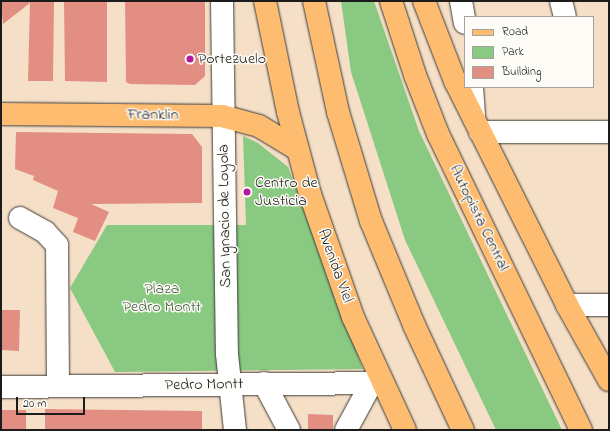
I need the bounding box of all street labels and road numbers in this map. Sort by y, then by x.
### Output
street label: Franklin [127,105,179,125]
street label: San Ignacio de Loyola [214,144,236,288]
street label: Autopista Central [445,162,513,274]
street label: Avenida Viel [313,226,357,306]
street label: Pedro Montt [165,375,243,395]

